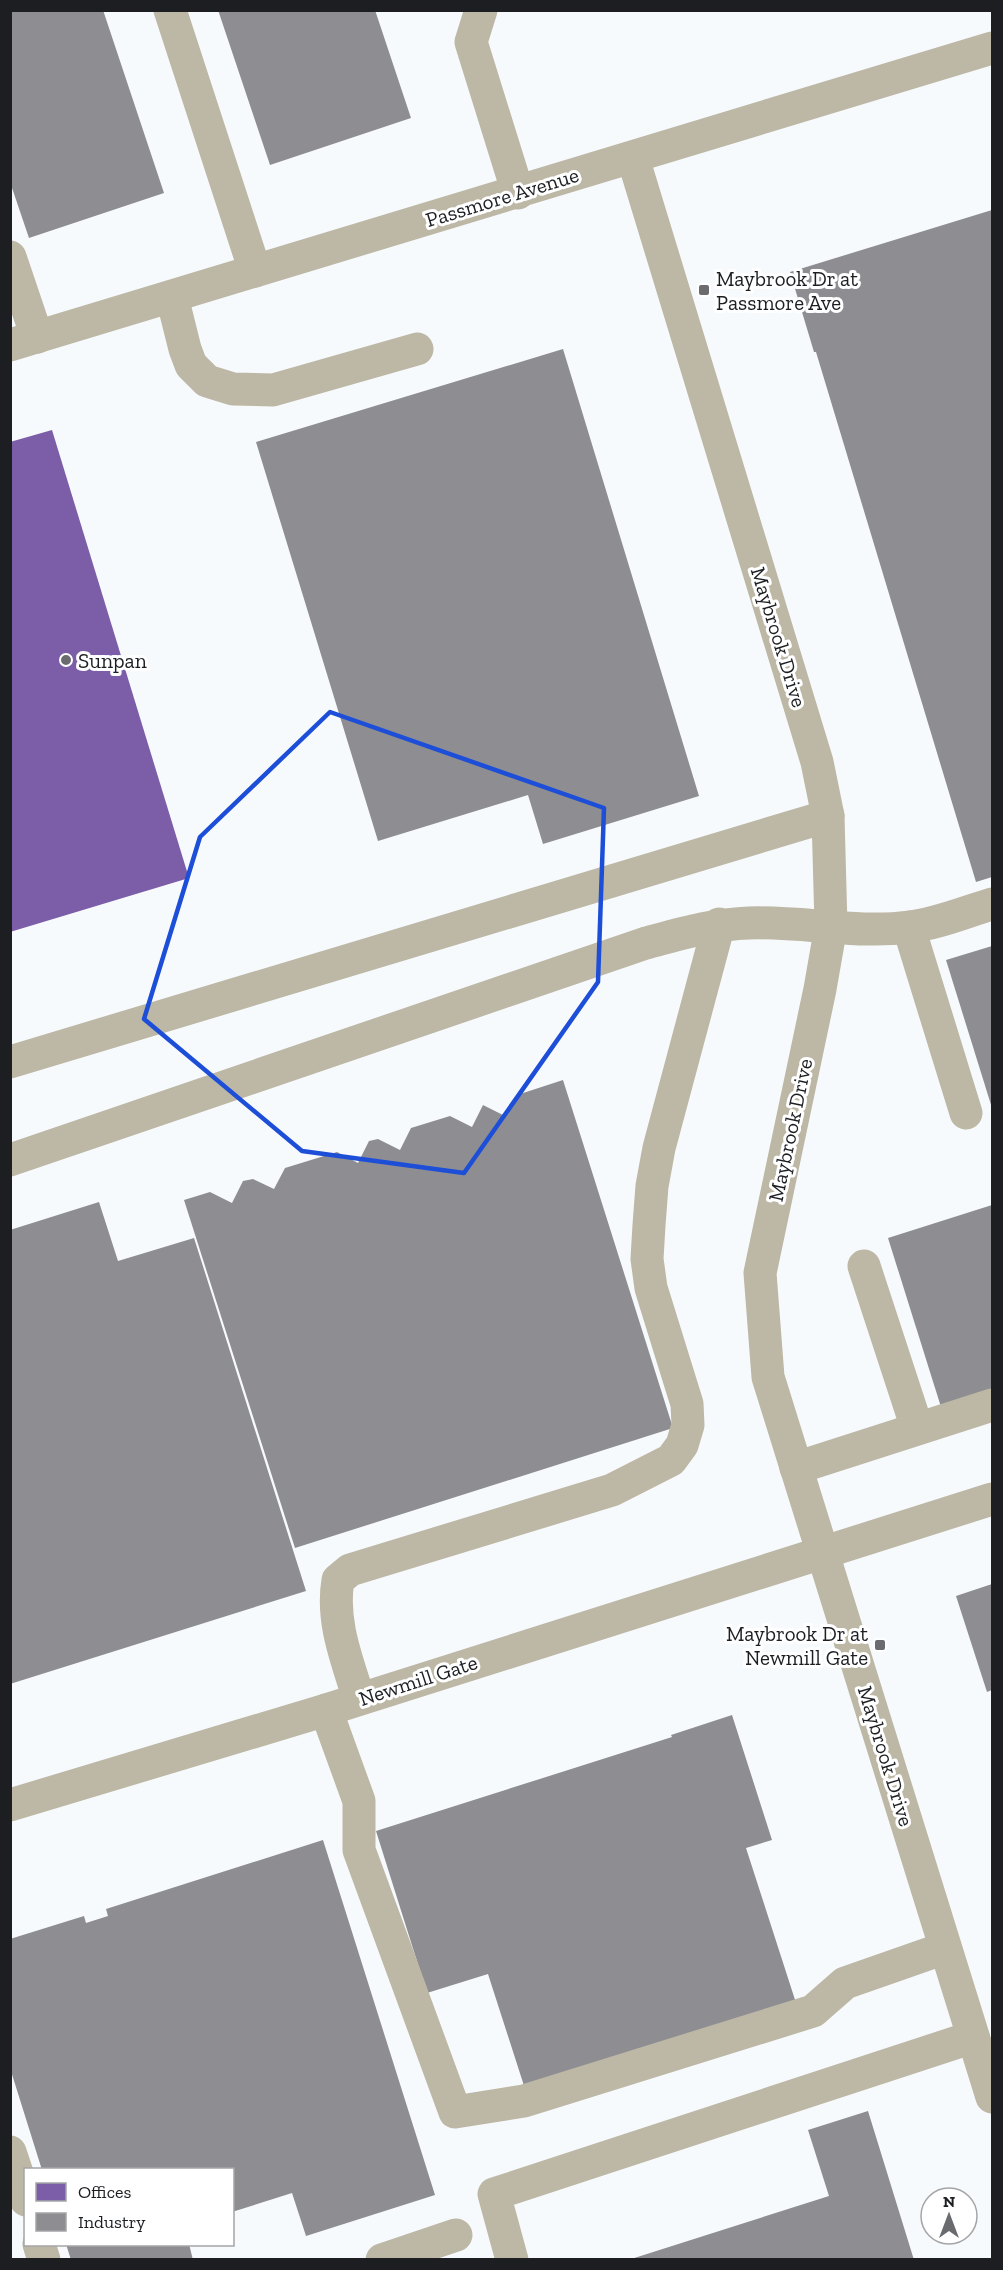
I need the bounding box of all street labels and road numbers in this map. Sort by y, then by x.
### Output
street label: Passmore Avenue [422,162,582,232]
street label: Maybrook Drive [746,564,812,710]
street label: Maybrook Drive [763,1056,817,1204]
street label: Newmill Gate [356,1649,481,1711]
street label: Maybrook Drive [853,1683,919,1829]

